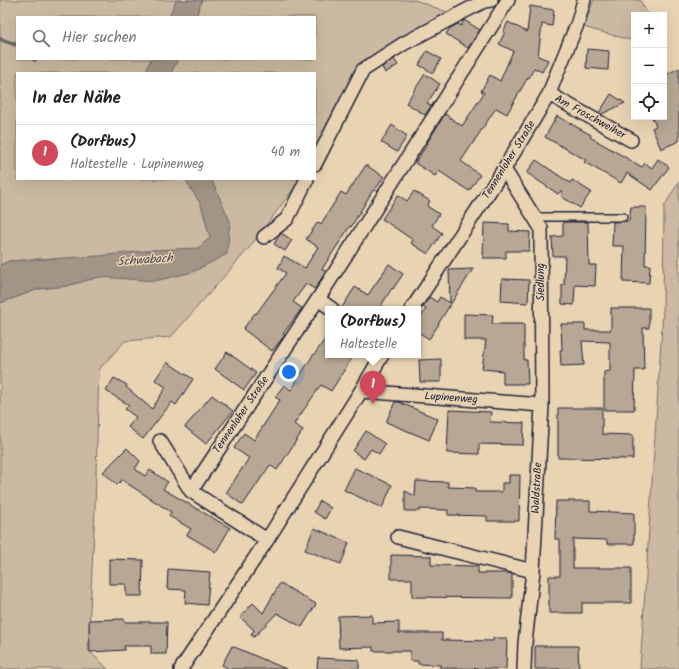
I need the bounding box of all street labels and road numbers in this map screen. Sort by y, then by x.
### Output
street label: Am Froschweiher [551,90,630,145]
street label: Tennenloher Straße [477,117,541,203]
street label: Siedlung [532,263,550,301]
street label: Tennenloher Straße [208,373,274,457]
street label: Lupinenweg [424,387,478,409]
street label: Waldstraße [527,462,547,514]

